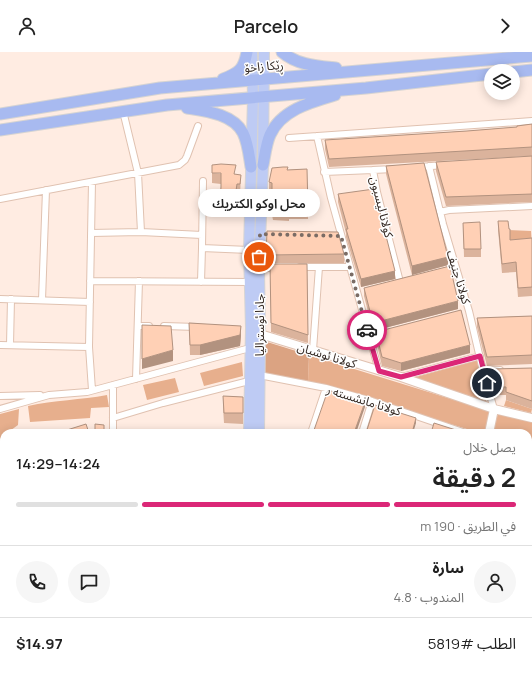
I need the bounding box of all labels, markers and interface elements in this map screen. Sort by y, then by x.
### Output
text: Parcelo [234,14,298,38]
icon: person [16,15,38,37]
icon: forward [494,15,516,37]
street label: ڕێکا زاخۆ [244,56,285,79]
map controls [484,64,520,100]
button: layers [484,64,520,100]
street label: كولانا ليسبون [366,175,398,240]
callout: محل اوكو الكتريك [198,189,320,217]
text: محل اوكو الكتريك [212,194,306,212]
pin [242,240,276,274]
icon: bag [248,246,270,268]
street label: كولانا جنيف [443,248,476,307]
street label: جادا ئوسترالیا [251,294,268,356]
courier [347,310,387,350]
icon: car [356,319,378,341]
street label: كولانا ئوشيان [295,338,360,372]
pin [470,366,504,400]
icon: home [476,372,498,394]
street label: كولانا مانشسته ر [324,380,404,420]
text: يصل خلال [463,438,516,456]
text: 14:24–14:29 [16,453,100,474]
text: 2 دقيقة [432,459,516,495]
text: في الطريق · 190 m [420,517,516,535]
text: سارة [432,557,464,578]
button: phone [16,561,58,603]
button: chat [68,561,110,603]
button: person [474,561,516,603]
text: المندوب · 4.8 [394,588,464,606]
text: $14.97 [16,633,63,654]
text: الطلب #5819 [428,633,516,654]

